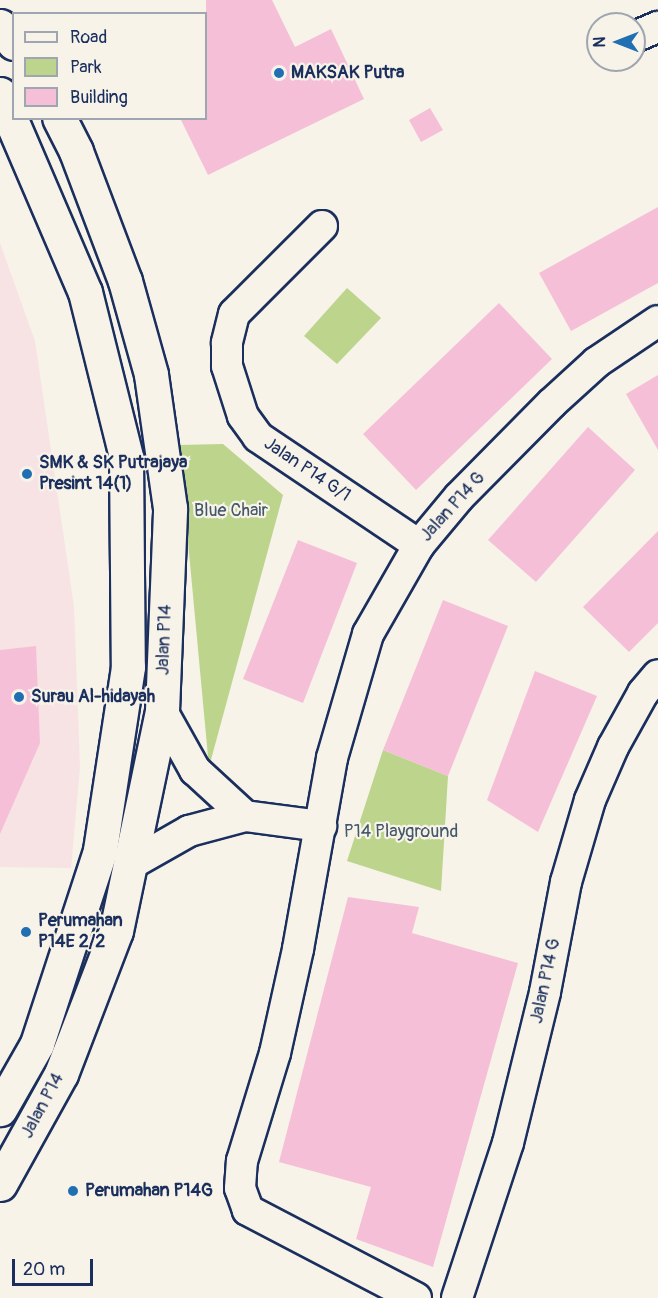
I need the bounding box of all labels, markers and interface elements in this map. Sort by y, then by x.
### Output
legend [12,12,207,120]
north arrow [586,12,646,72]
text: Road [70,26,107,49]
text: N [590,37,610,47]
text: Park [70,56,102,79]
place label: MAKSAK Putra [291,62,404,84]
marker: MAKSAK Putra [272,66,286,80]
text: Building [70,86,128,109]
street label: Jalan P14 G/1 [260,433,354,507]
place label: SMK & SK Putrajaya Presint 14(1) [39,453,187,496]
marker: SMK & SK Putrajaya Presint 14(1) [20,467,34,481]
street label: Jalan P14 G [416,468,490,546]
park label: Blue Chair [194,500,268,522]
street label: Jalan P14 [153,604,177,676]
place label: Surau Al-hidayah [31,686,155,708]
marker: Surau Al-hidayah [12,690,26,704]
park label: P14 Playground [344,821,458,843]
place label: Perumahan P14E 2/2 [38,911,123,954]
marker: Perumahan P14E 2/2 [19,925,33,939]
street label: Jalan P14 G [526,936,566,1026]
street label: Jalan P14 [17,1070,69,1142]
place label: Perumahan P14G [85,1180,213,1202]
marker: Perumahan P14G [66,1184,80,1198]
scale bar [15,1247,96,1285]
text: 20 m [23,1258,65,1281]

